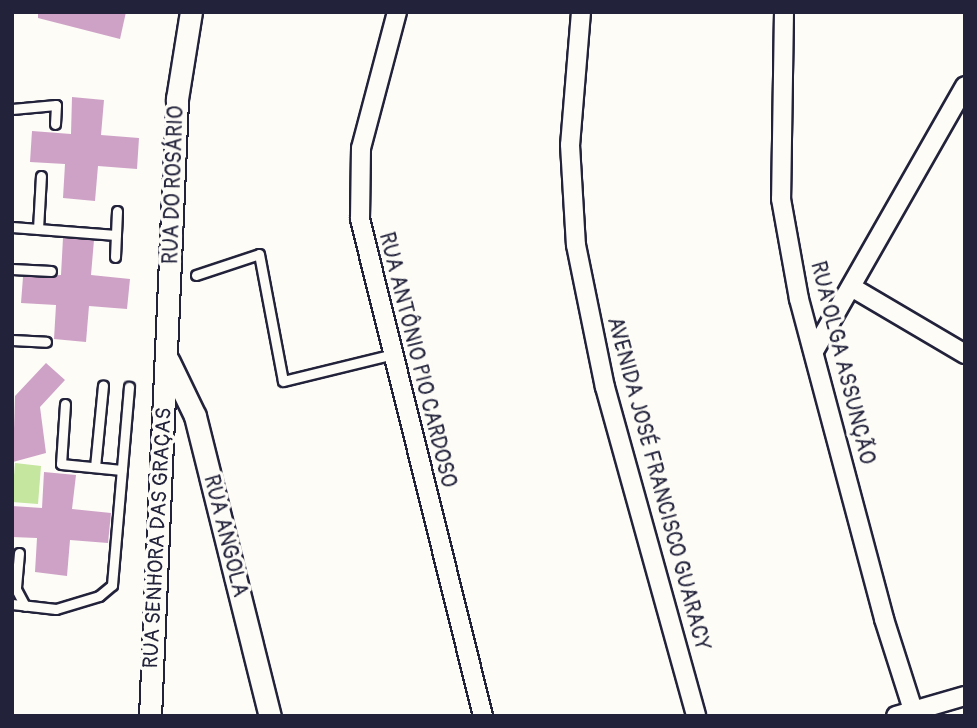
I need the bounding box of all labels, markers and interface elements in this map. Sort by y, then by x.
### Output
street label: RUA DO ROSÁRIO [159,105,189,265]
street label: RUA ANTÔNIO PIO CARDOSO [373,230,461,490]
street label: RUA OLGA ASSUNÇÃO [805,259,879,467]
street label: AVENIDA JOSÉ FRANCISCO GUARACY [601,314,715,654]
street label: RUA SENHORA DAS GRAÇAS [139,407,177,669]
street label: RUA ANGOLA [198,472,252,600]

